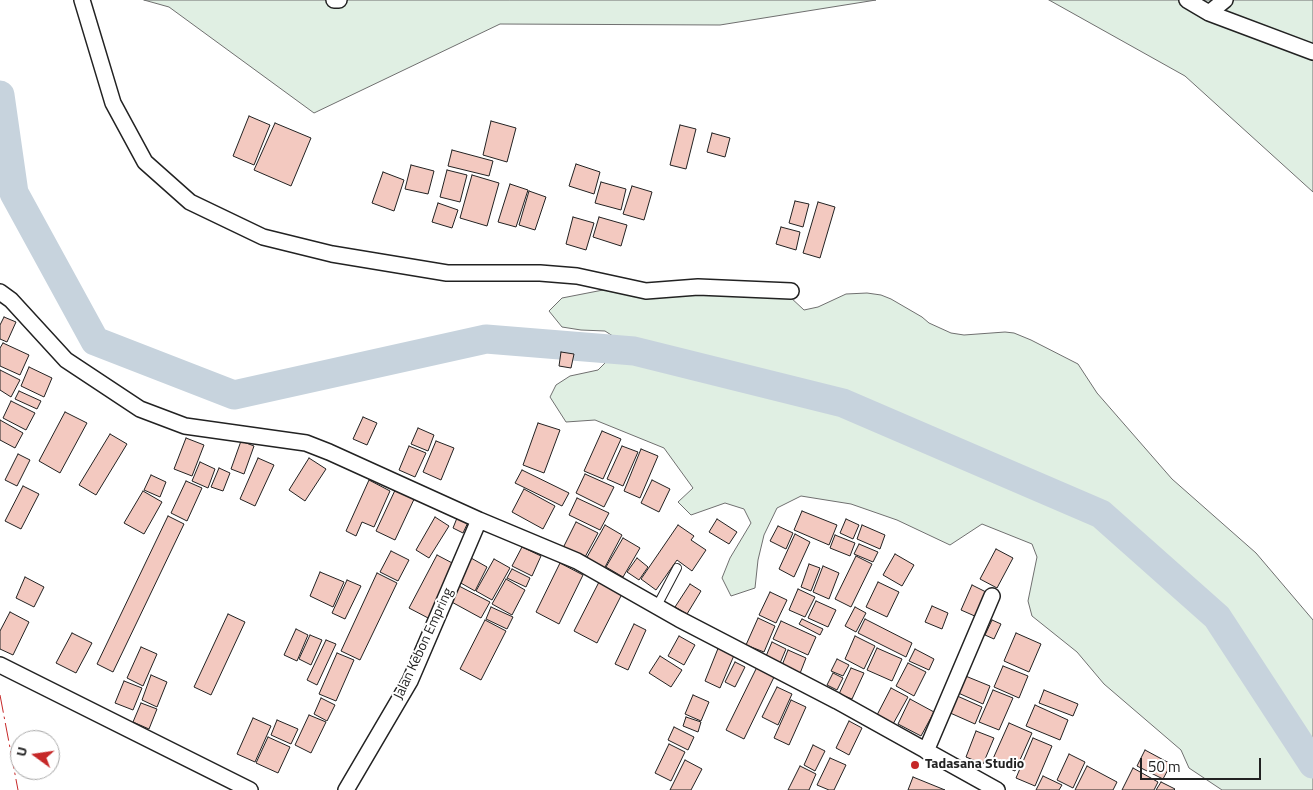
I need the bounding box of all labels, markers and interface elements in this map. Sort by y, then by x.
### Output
street label: Jalan Kebon Empring [391,585,457,703]
north arrow [10,730,60,780]
text: U [10,745,32,758]
scale bar [1143,748,1264,780]
text: 50 m [1148,755,1181,778]
place label: Tadasana Studio [925,757,1024,773]
marker: Tadasana Studio [909,759,921,771]

